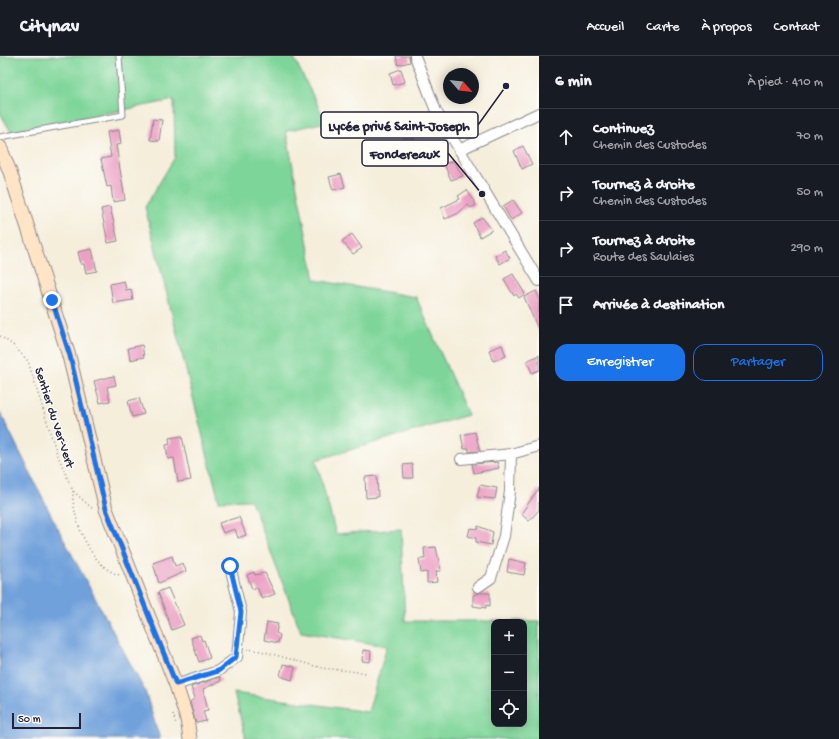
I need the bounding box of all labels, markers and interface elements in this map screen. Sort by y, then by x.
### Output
text: Citynav [20,16,79,39]
text: Accueil [587,19,624,36]
text: Carte [646,19,680,36]
text: À propos [702,19,752,36]
text: Contact [774,19,819,36]
north arrow [443,68,479,104]
text: 6 min [555,72,591,92]
text: À pied · 410 m [747,75,823,90]
callout: Lycée privé Saint-Joseph [321,112,478,138]
text: Lycée privé Saint-Joseph [328,119,470,136]
text: Continuez [593,120,654,138]
icon: ahead [555,126,577,148]
text: 70 m [797,129,823,144]
text: Chemin des Custodes [593,138,706,153]
callout: Fondereaux [362,140,448,166]
text: Fondereaux [369,147,441,164]
text: Tournez à droite [593,176,695,194]
icon: right [555,182,577,204]
text: 50 m [796,185,823,200]
text: Chemin des Custodes [593,194,706,209]
text: Tournez à droite [593,232,695,250]
icon: right [555,238,577,260]
text: 290 m [790,241,823,256]
text: Route des Saulaies [593,250,694,265]
route end [43,291,61,309]
icon: arrive [555,294,577,316]
text: Arrivée à destination [593,296,724,314]
button: Enregistrer [555,344,685,381]
button: Partager [693,344,823,381]
street label: Sentier du Ver-Vert [30,366,77,471]
route start [221,557,239,575]
map controls [491,619,527,727]
button: + [491,619,527,655]
button: − [491,655,527,691]
button: locate [491,691,527,727]
scale bar [12,711,81,730]
text: 50 m [18,714,40,726]

